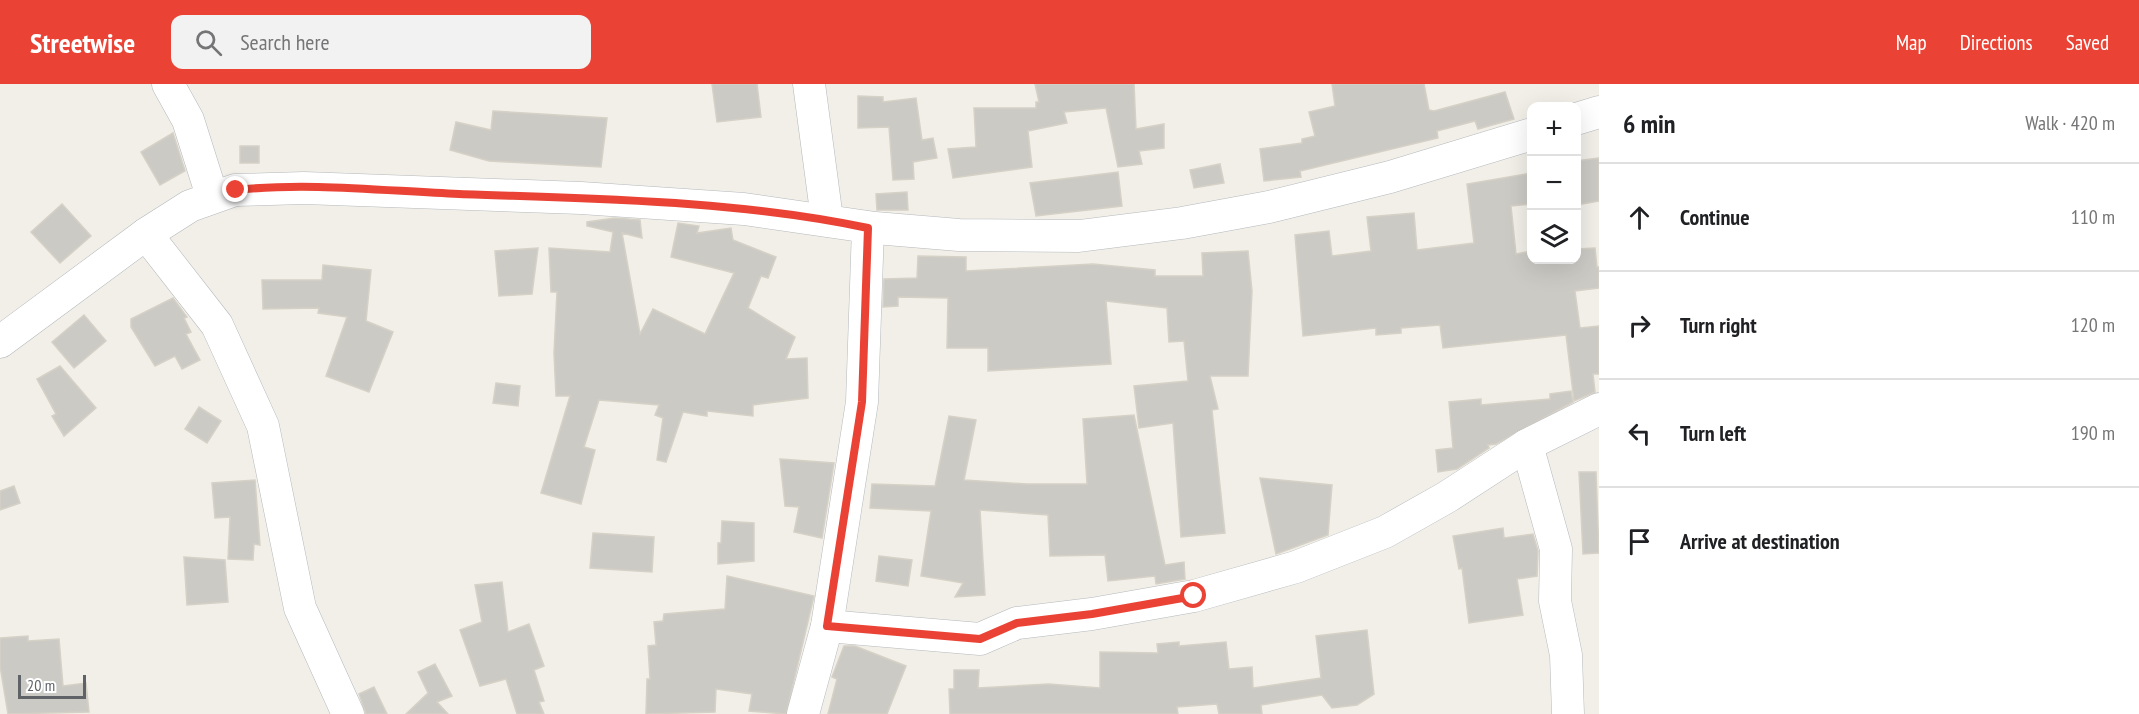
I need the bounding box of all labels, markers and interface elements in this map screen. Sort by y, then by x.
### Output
search box [171,15,591,69]
text: Streetwise [30,24,135,61]
icon: search [192,26,225,59]
text: Search here [240,28,330,56]
text: Map [1896,29,1927,56]
text: Directions [1960,29,2033,56]
text: Saved [2066,29,2109,56]
map controls [1527,102,1581,264]
button: + [1527,102,1581,156]
text: 6 min [1623,107,1676,140]
text: Walk · 420 m [2025,110,2115,136]
button: − [1527,156,1581,210]
route end [222,176,248,202]
icon: ahead [1623,201,1656,234]
text: Continue [1680,203,1750,231]
text: 110 m [2071,204,2115,230]
button: layers [1527,210,1581,264]
icon: right [1623,309,1656,342]
text: Turn right [1680,311,1757,339]
text: 120 m [2071,312,2115,338]
icon: left [1623,417,1656,450]
text: Turn left [1680,419,1746,447]
text: 190 m [2071,420,2115,446]
icon: arrive [1623,525,1656,558]
text: Arrive at destination [1680,527,1840,555]
route start [1180,582,1206,608]
scale bar [18,672,86,700]
text: 20 m [27,675,55,695]

